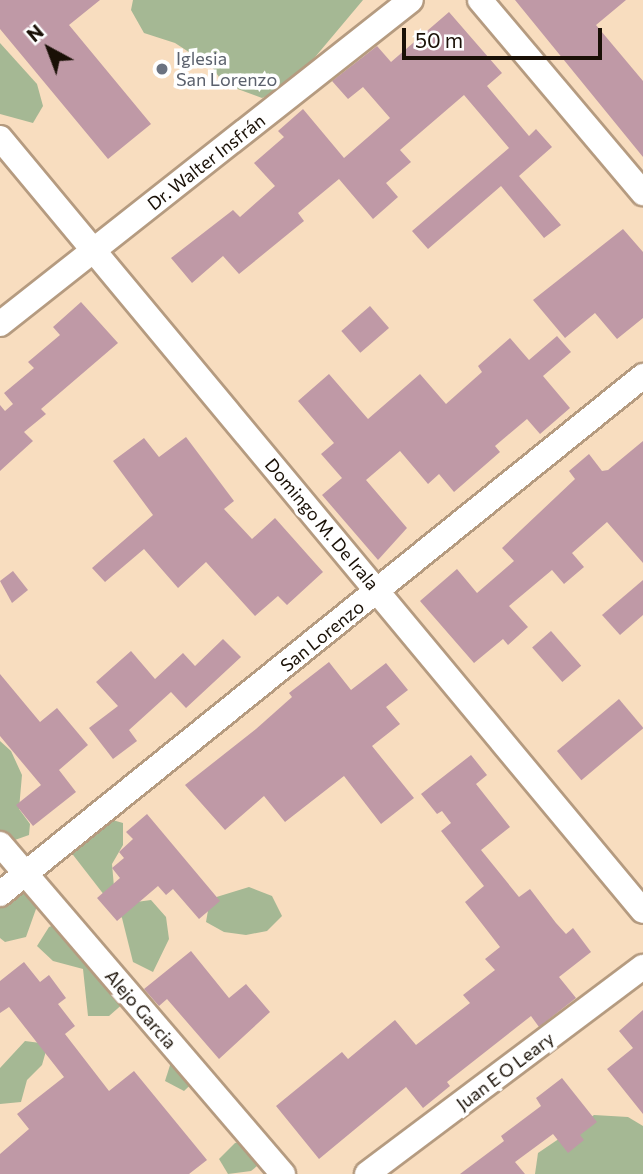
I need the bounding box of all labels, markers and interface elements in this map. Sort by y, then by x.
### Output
north arrow [14,14,84,84]
scale bar [405,14,604,58]
text: N [22,19,48,46]
text: 50 m [415,27,463,52]
place label: Iglesia San Lorenzo [176,48,277,90]
marker: Iglesia San Lorenzo [154,61,170,77]
street label: Dr. Walter Insfrán [143,109,269,215]
street label: Domingo M. De Irala [261,454,383,594]
street label: San Lorenzo [276,596,368,676]
street label: Alejo Garcia [101,965,181,1053]
street label: Juan E O Leary [452,1027,558,1115]

